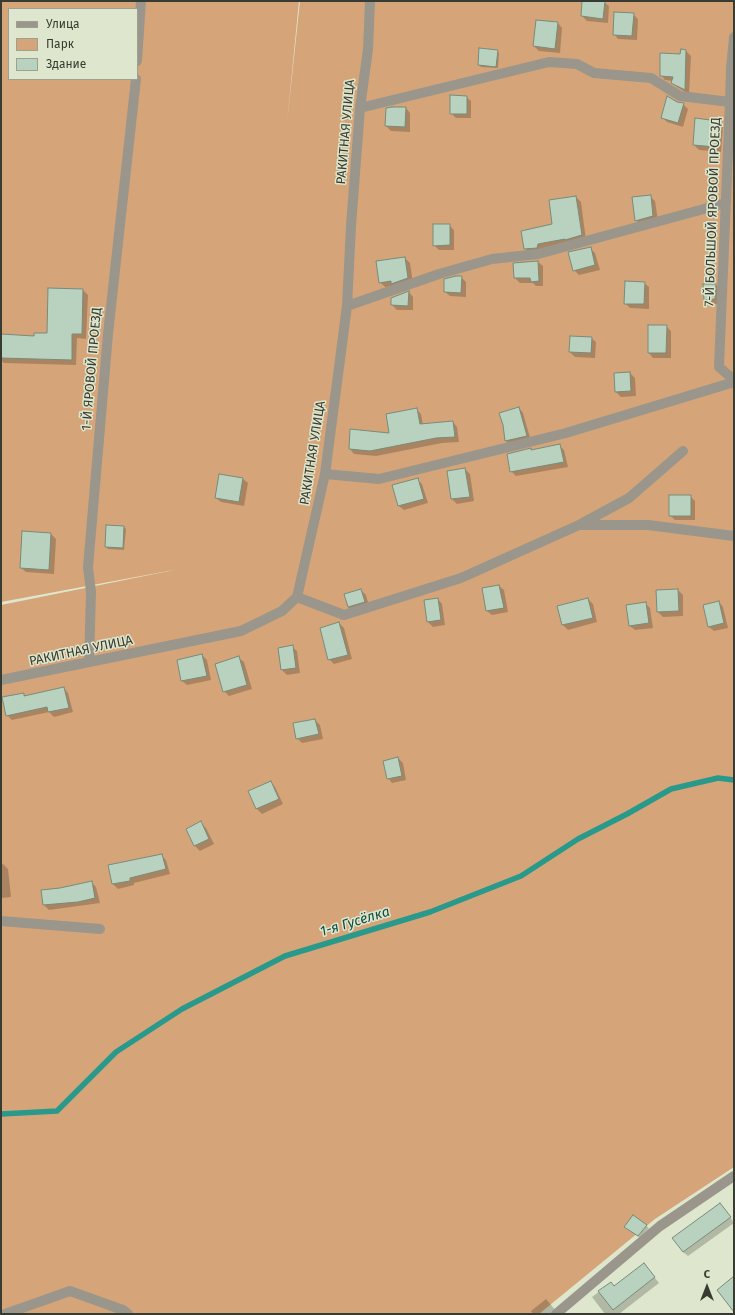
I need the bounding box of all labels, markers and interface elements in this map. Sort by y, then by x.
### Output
legend [8,8,138,80]
text: Улица [46,17,80,31]
text: Парк [46,37,74,51]
text: Здание [46,57,86,71]
street label: РАКИТНАЯ УЛИЦА [334,79,358,185]
street label: 7-Й БОЛЬШОЙ ЯРОВОЙ ПРОЕЗД [702,117,724,307]
street label: 1-Й ЯРОВОЙ ПРОЕЗД [79,307,105,431]
street label: РАКИТНАЯ УЛИЦА [297,400,329,506]
street label: РАКИТНАЯ УЛИЦА [28,632,134,670]
water label: 1-я Гусёлка [318,903,392,941]
north arrow [687,1267,727,1307]
text: С [704,1268,710,1281]

